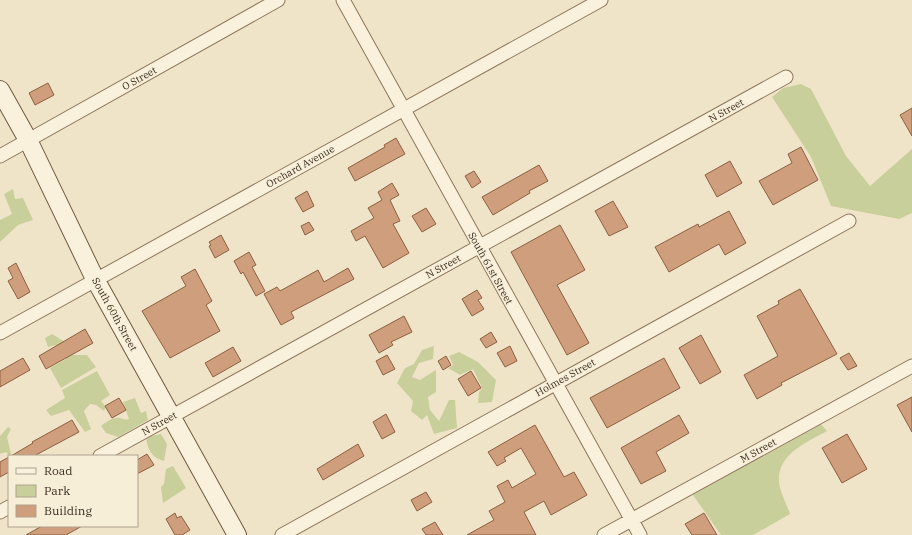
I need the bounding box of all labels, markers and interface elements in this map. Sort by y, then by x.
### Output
street label: O Street [120,63,159,93]
street label: N Street [706,95,746,125]
street label: Orchard Avenue [264,142,337,191]
street label: South 61st Street [465,230,516,307]
street label: N Street [423,251,463,281]
street label: South 60th Street [89,275,140,354]
street label: Holmes Street [533,355,598,399]
street label: N Street [139,408,179,438]
street label: M Street [738,435,779,466]
legend [8,455,138,527]
text: Road [44,463,73,478]
text: Park [44,483,70,498]
text: Building [44,503,92,518]

